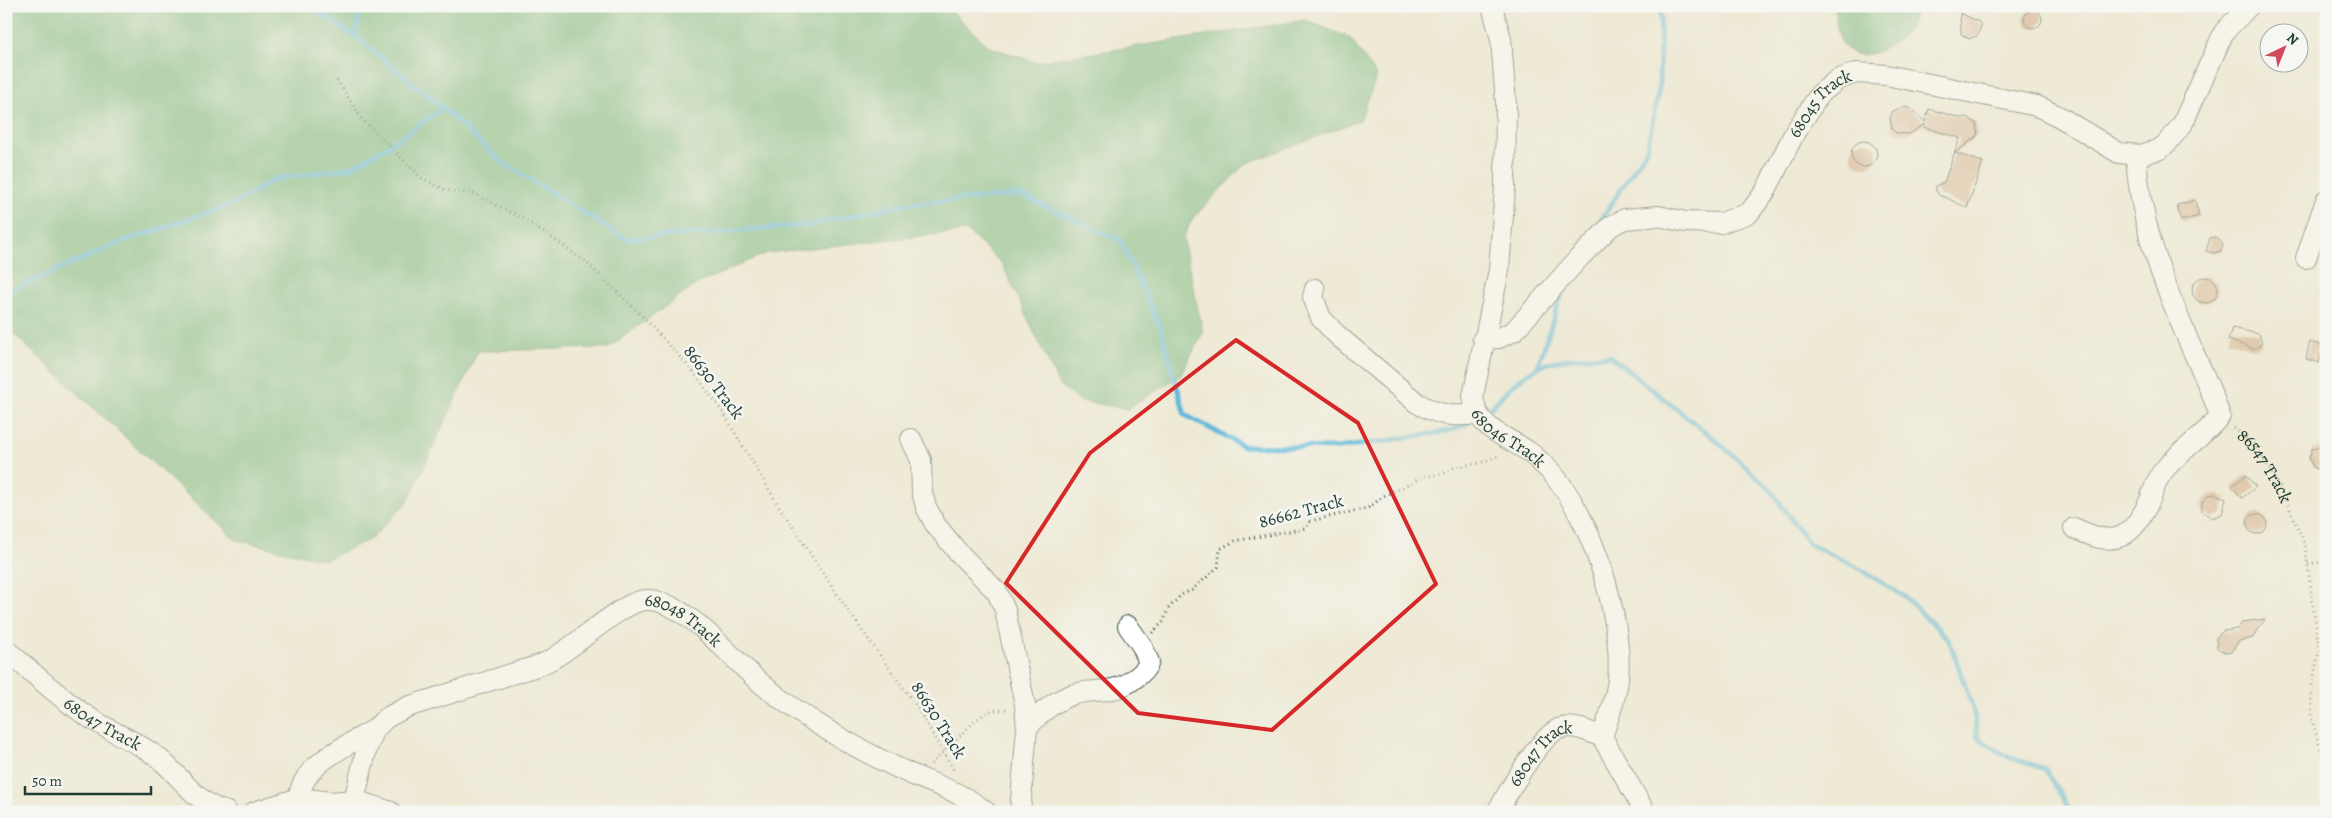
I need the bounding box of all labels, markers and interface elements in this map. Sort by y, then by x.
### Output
north arrow [2260,22,2310,72]
text: N [2282,28,2303,49]
street label: 68045 Track [1782,64,1855,142]
street label: 86630 Track [678,340,750,424]
street label: 68046 Track [1465,404,1551,473]
street label: 86547 Track [2232,423,2298,507]
street label: 86662 Track [1256,488,1346,534]
street label: 68048 Track [644,588,727,652]
street label: 86630 Track [906,677,972,763]
street label: 68047 Track [59,691,146,756]
street label: 68047 Track [1503,715,1573,791]
scale bar [25,763,151,795]
text: 50 m [32,771,62,791]

